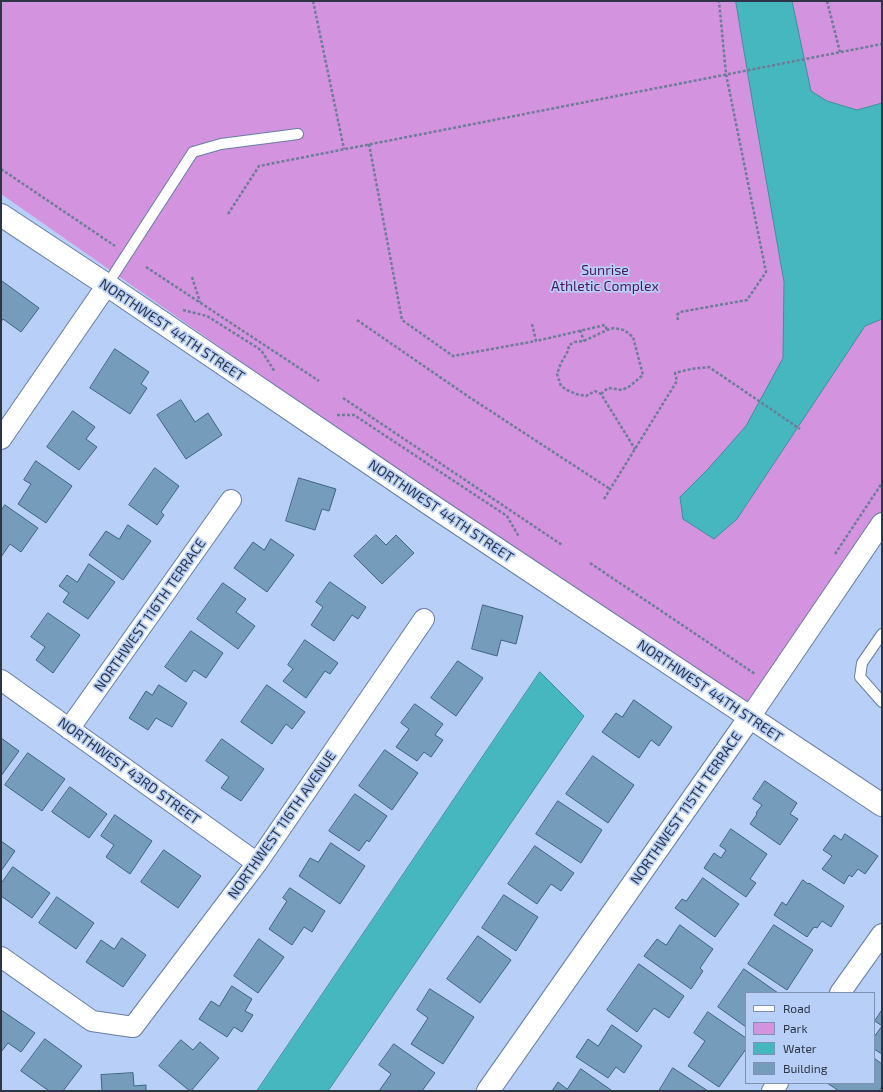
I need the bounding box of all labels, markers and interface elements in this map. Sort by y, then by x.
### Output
park label: Sunrise Athletic Complex [551,262,659,294]
street label: NORTHWEST 44TH STREET [96,275,248,385]
street label: NORTHWEST 44TH STREET [365,456,517,566]
street label: NORTHWEST 116TH TERRACE [91,535,209,695]
street label: NORTHWEST 44TH STREET [634,636,786,746]
street label: NORTHWEST 43RD STREET [55,714,203,828]
street label: NORTHWEST 115TH TERRACE [627,728,745,888]
street label: NORTHWEST 116TH AVENUE [224,748,340,902]
legend [745,992,875,1084]
text: Road [783,1001,811,1015]
text: Park [783,1021,808,1035]
text: Water [783,1041,817,1055]
text: Building [783,1061,827,1075]

